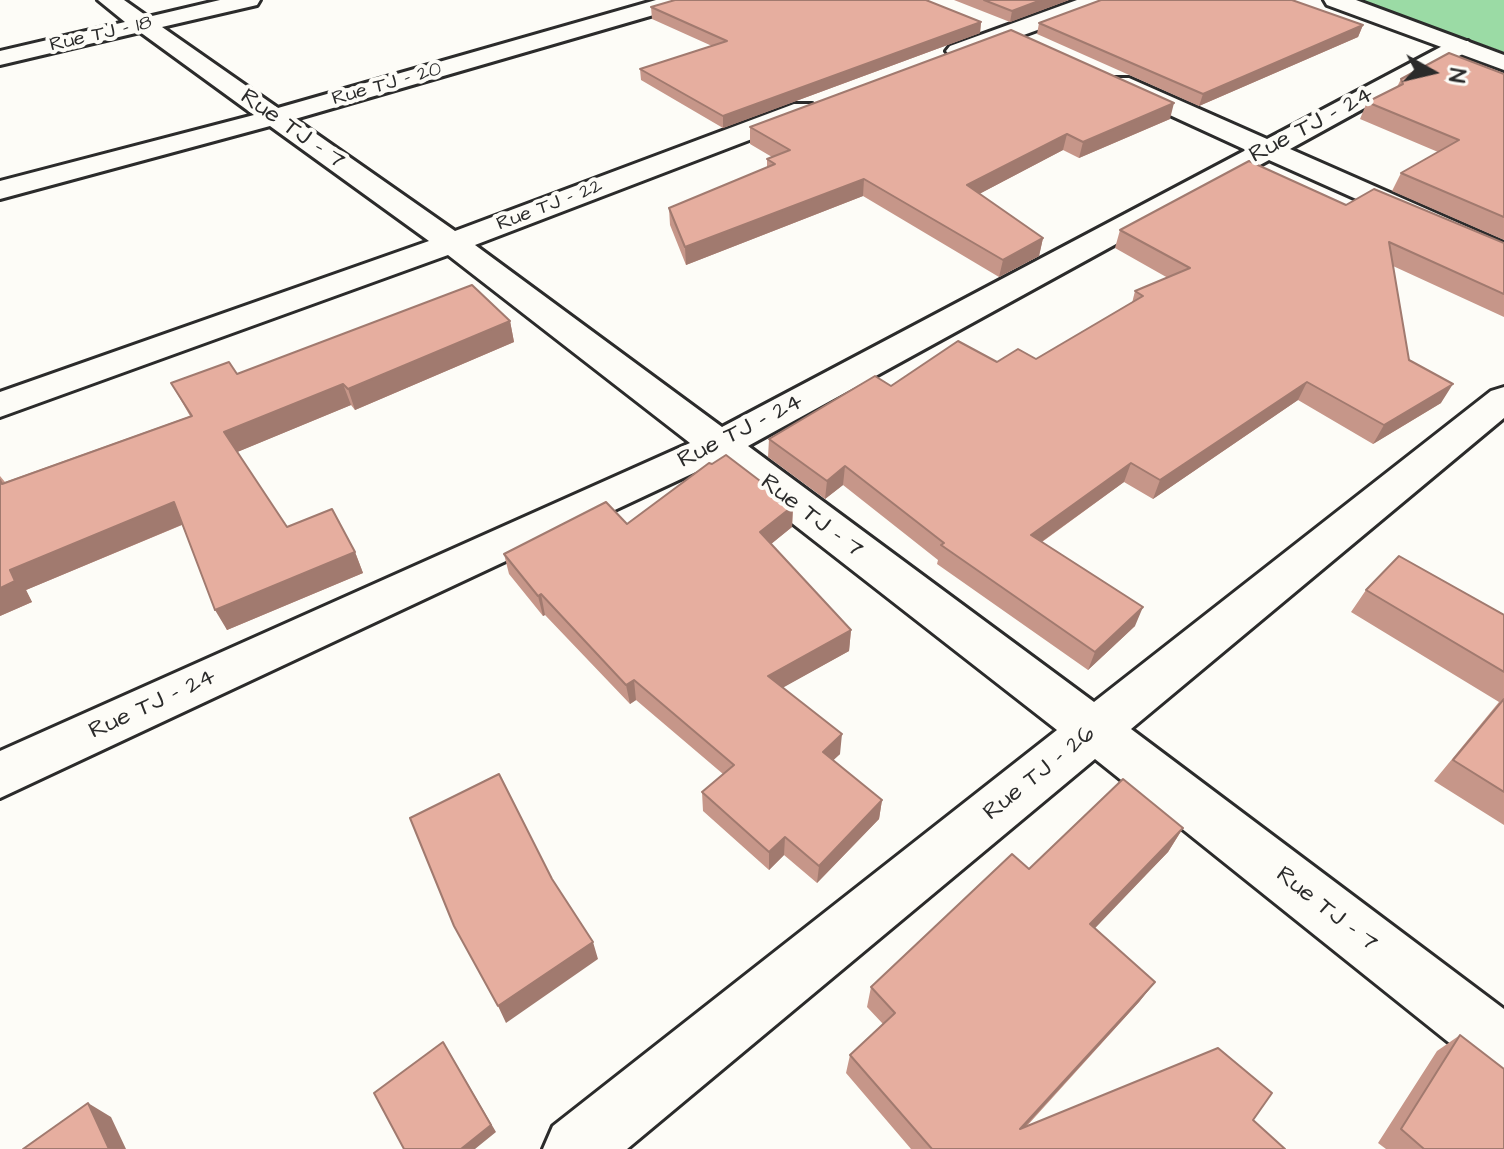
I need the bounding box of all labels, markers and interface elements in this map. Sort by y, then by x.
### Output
street label: Rue TJ - 18 [48,12,154,58]
north arrow [1392,32,1472,112]
street label: Rue TJ - 20 [330,58,444,112]
text: N [1440,66,1473,84]
street label: Rue TJ - 24 [1245,81,1379,171]
street label: Rue TJ - 7 [234,84,350,176]
street label: Rue TJ - 22 [494,175,606,237]
street label: Rue TJ - 24 [674,388,808,476]
street label: Rue TJ - 7 [754,469,868,565]
street label: Rue TJ - 24 [85,663,221,747]
street label: Rue TJ - 26 [978,720,1102,828]
street label: Rue TJ - 7 [1269,861,1383,959]

